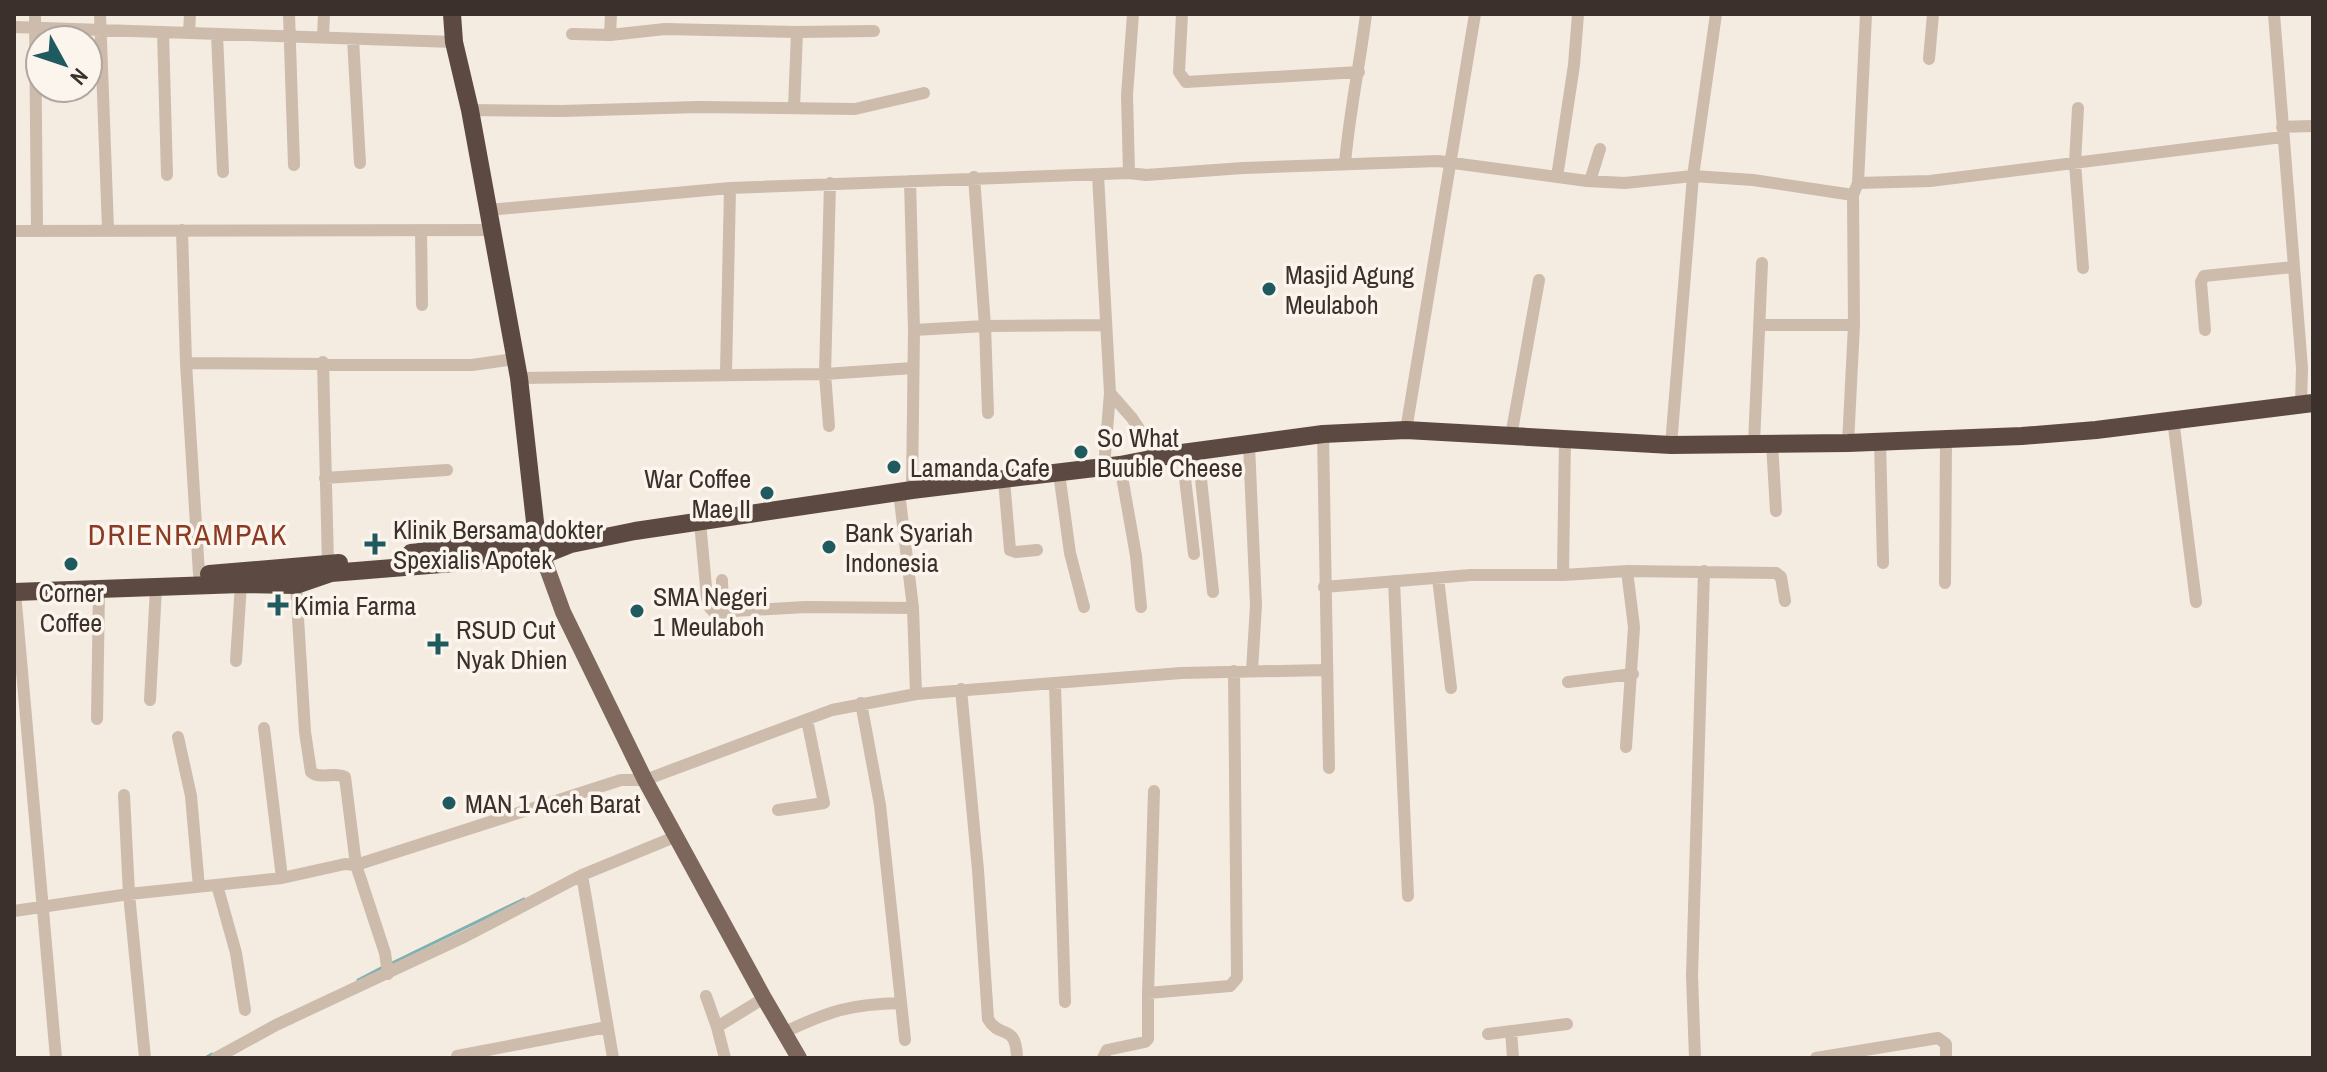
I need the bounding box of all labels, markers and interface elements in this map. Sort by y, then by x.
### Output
north arrow [24,24,104,104]
text: N [64,62,95,91]
place label: Masjid Agung Meulaboh [1285,257,1414,322]
marker: Masjid Agung Meulaboh [1260,280,1278,298]
place label: So What Buuble Cheese [1097,420,1243,485]
marker: So What Buuble Cheese [1072,443,1090,461]
place label: Lamanda Cafe [910,450,1050,485]
marker: Lamanda Cafe [885,458,903,476]
place label: War Coffee Mae II [644,461,751,526]
marker: War Coffee Mae II [758,484,776,502]
place label: Klinik Bersama dokter Spexialis Apotek [393,512,603,577]
district label: DRIENRAMPAK [88,514,288,554]
place label: Bank Syariah Indonesia [845,515,973,580]
marker: Klinik Bersama dokter Spexialis Apotek [364,533,386,555]
marker: Bank Syariah Indonesia [820,538,838,556]
marker: Corner Coffee [62,555,80,573]
place label: Corner Coffee [38,575,104,640]
place label: SMA Negeri 1 Meulaboh [653,579,768,644]
place label: Kimia Farma [294,588,416,623]
marker: Kimia Farma [269,596,287,614]
marker: SMA Negeri 1 Meulaboh [628,602,646,620]
place label: RSUD Cut Nyak Dhien [456,612,567,677]
marker: RSUD Cut Nyak Dhien [427,633,449,655]
place label: MAN 1 Aceh Barat [465,786,640,821]
marker: MAN 1 Aceh Barat [440,794,458,812]

